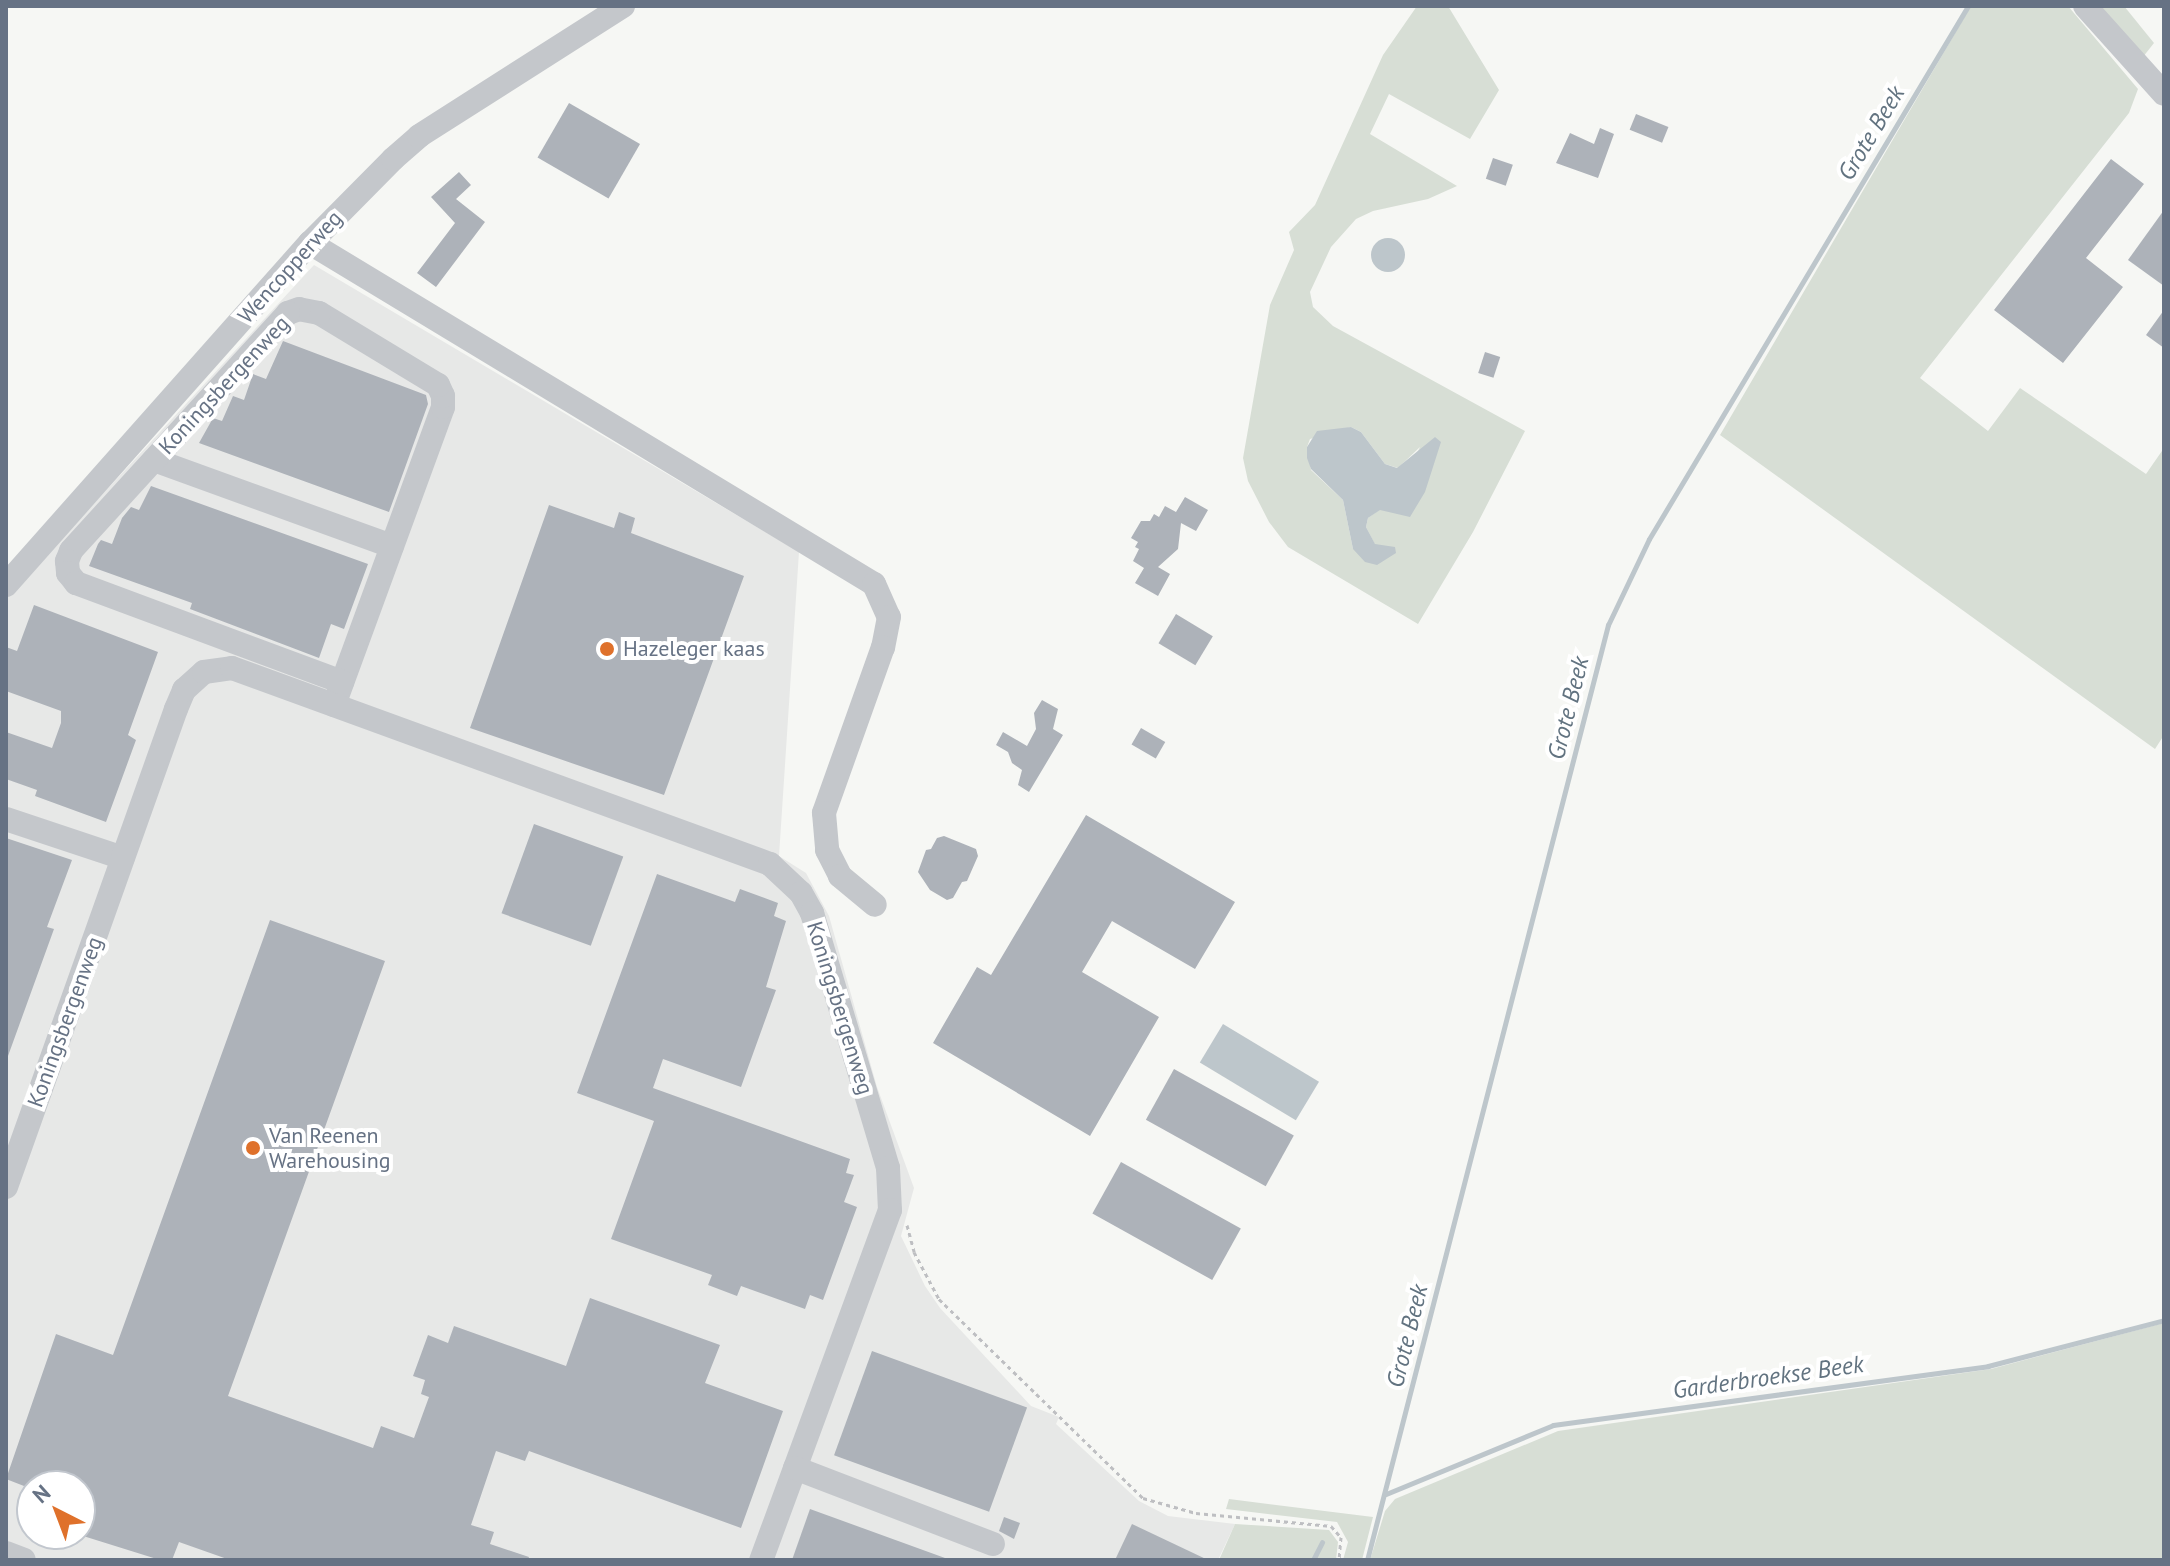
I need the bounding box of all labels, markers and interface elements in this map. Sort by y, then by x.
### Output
water label: Grote Beek [1832,81,1910,185]
street label: Wencopperweg [232,205,348,329]
street label: Koningsbergenweg [153,310,295,460]
place label: Hazeleger kaas [623,636,765,662]
marker: Hazeleger kaas [598,640,616,658]
water label: Grote Beek [1541,653,1595,763]
street label: Koningsbergenweg [801,918,879,1098]
street label: Koningsbergenweg [22,933,108,1111]
place label: Van Reenen Warehousing [269,1122,391,1174]
marker: Van Reenen Warehousing [244,1139,262,1157]
water label: Grote Beek [1380,1281,1434,1391]
water label: Garderbroekse Beek [1671,1349,1865,1405]
north arrow [16,1470,96,1550]
text: N [27,1478,56,1509]

